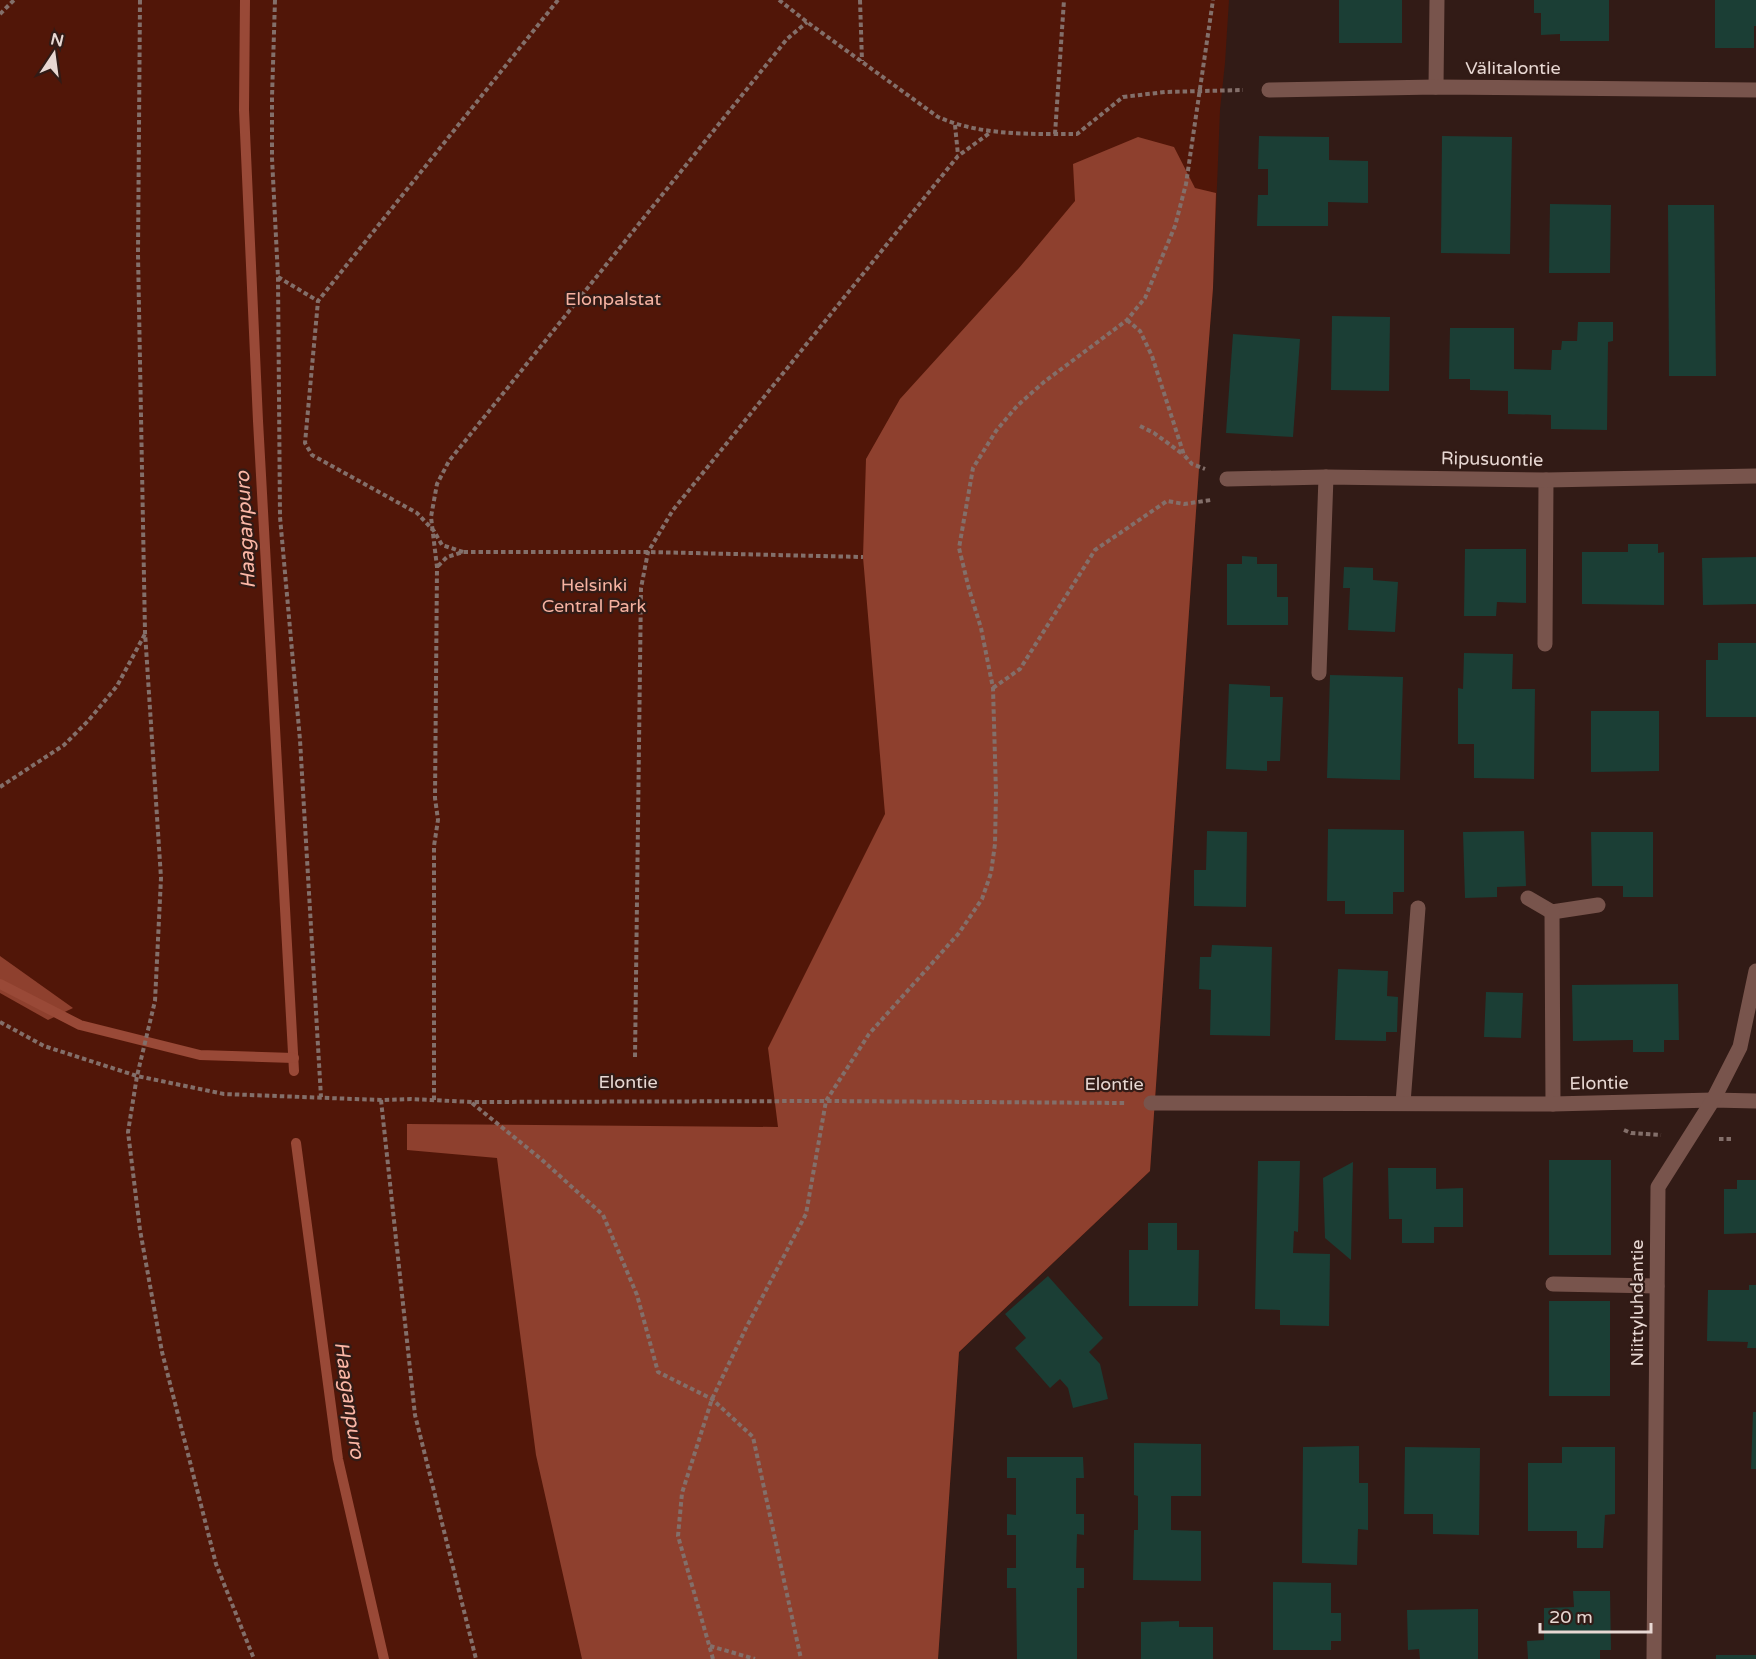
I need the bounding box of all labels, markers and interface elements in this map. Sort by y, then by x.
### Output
north arrow [24,24,84,84]
text: N [49,29,66,52]
street label: Välitalontie [1465,57,1561,79]
park label: Elonpalstat [565,288,661,310]
street label: Ripusuontie [1441,447,1543,471]
water label: Haaganpuro [231,470,261,590]
park label: Helsinki Central Park [542,574,647,617]
street label: Elontie [598,1071,658,1093]
street label: Elontie [1569,1071,1629,1095]
street label: Elontie [1084,1073,1144,1095]
street label: Niittyluhdantie [1626,1240,1648,1366]
water label: Haaganpuro [329,1340,369,1461]
scale bar [1540,1596,1651,1634]
text: 20 m [1549,1606,1593,1628]

